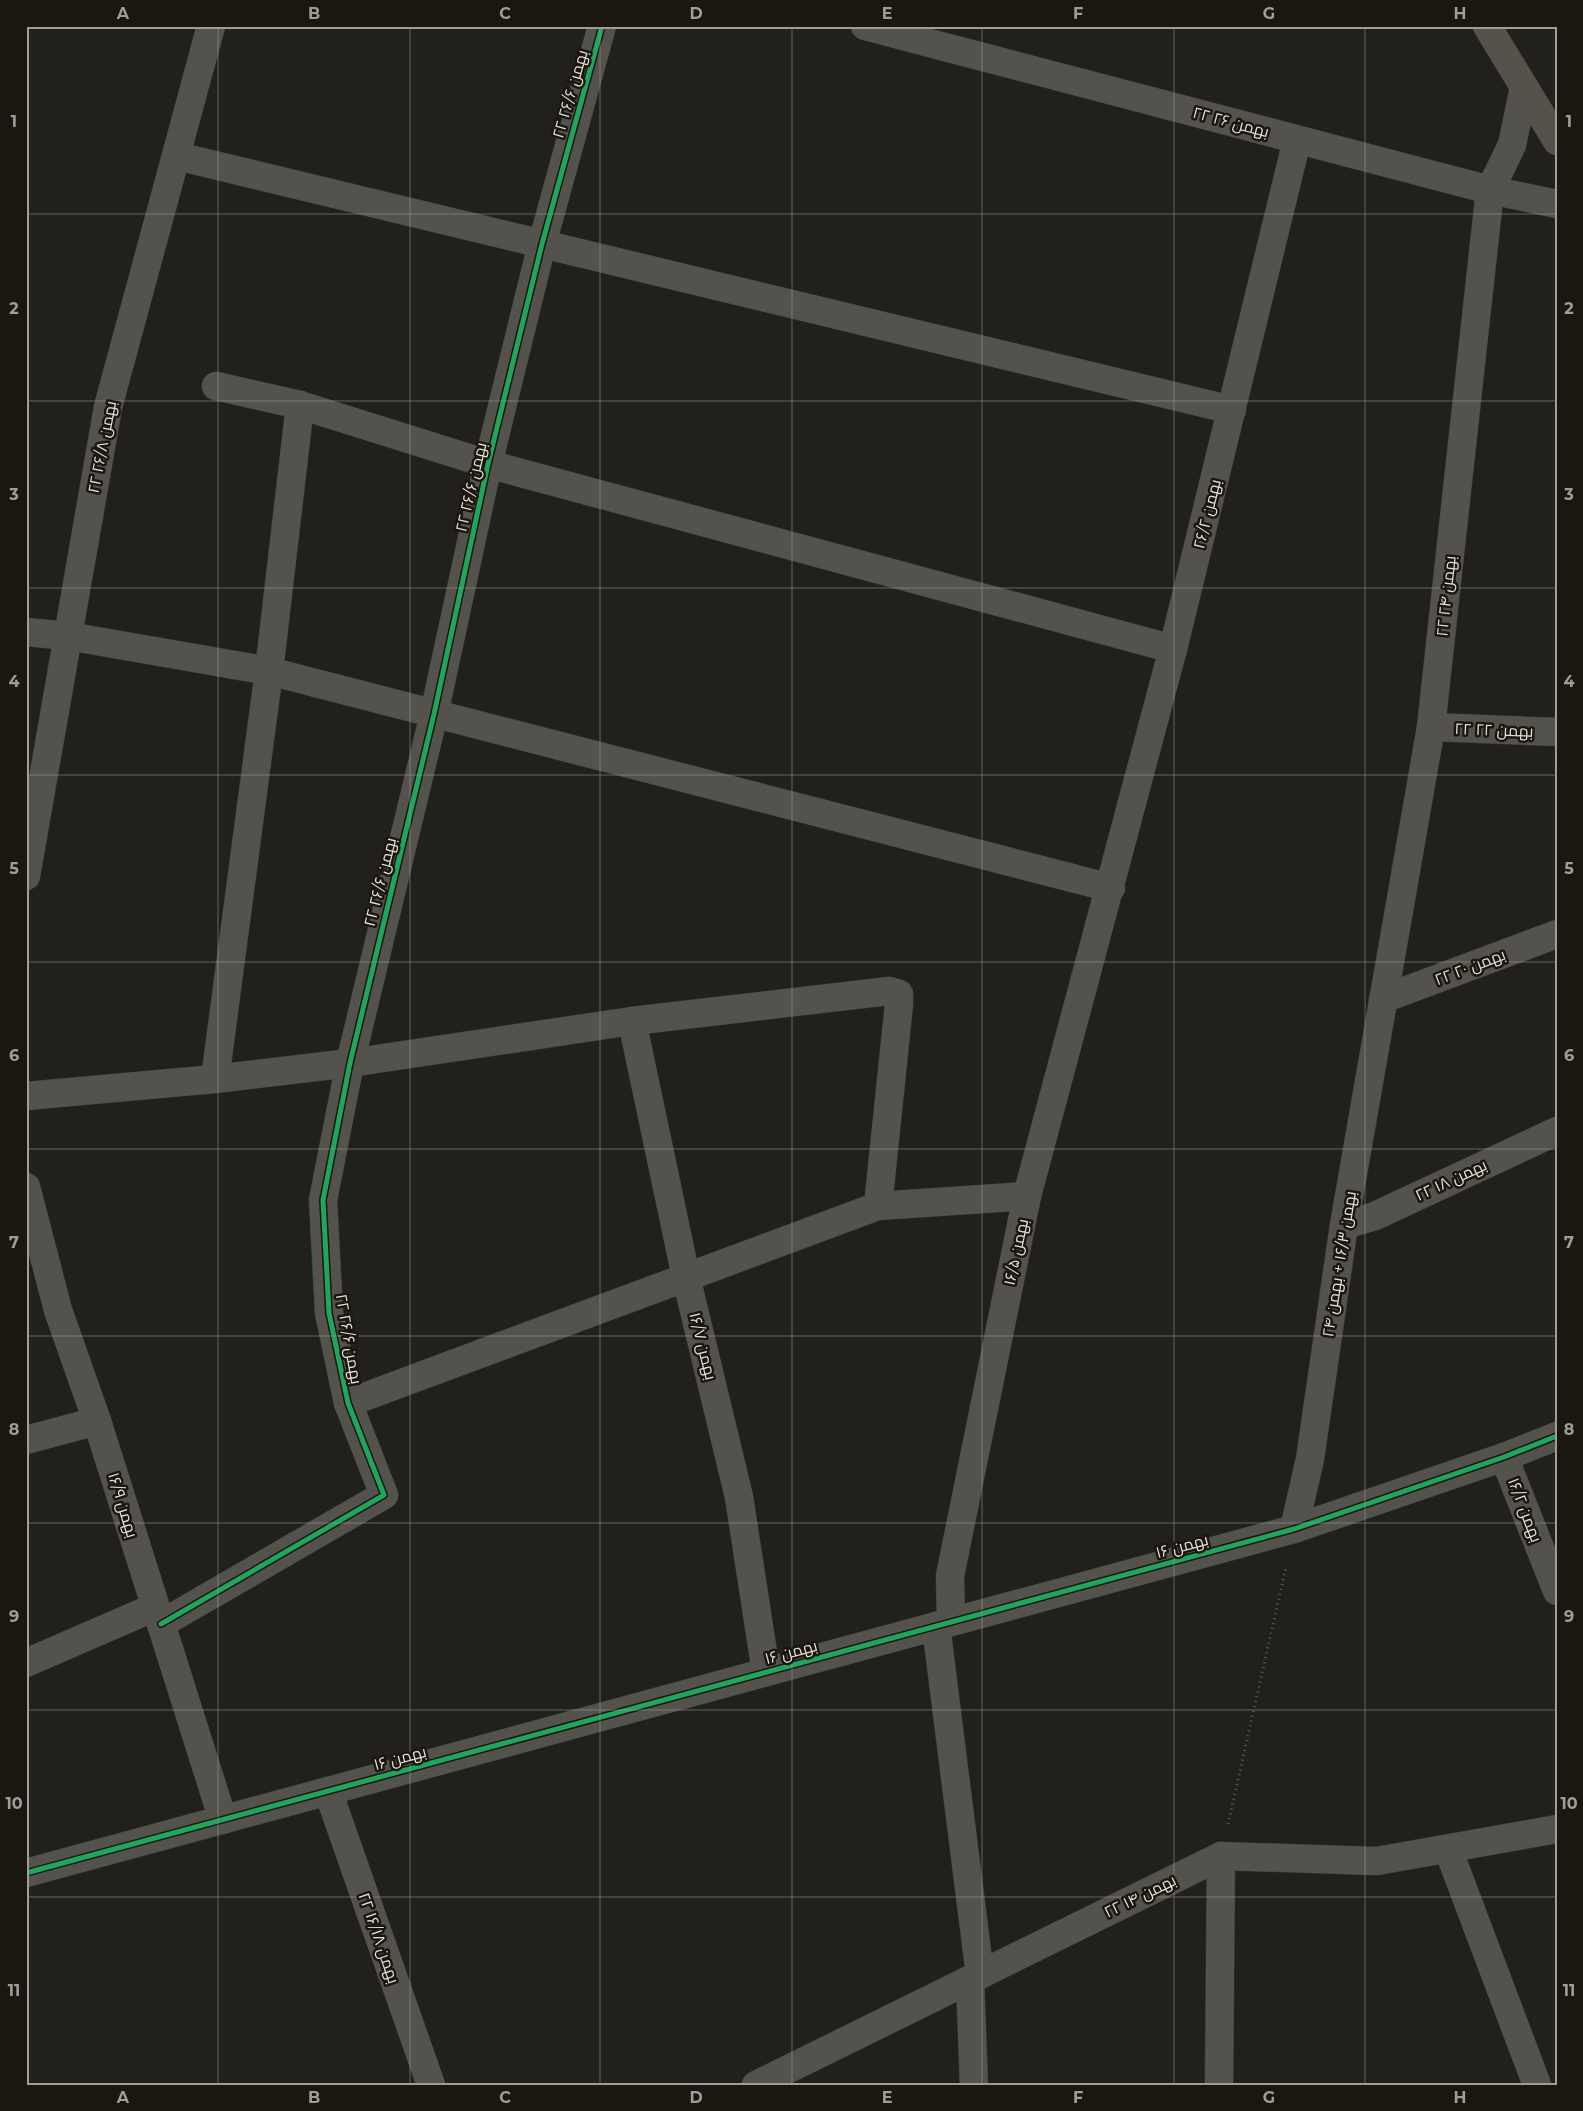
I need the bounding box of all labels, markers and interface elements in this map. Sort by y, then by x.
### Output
text: A [116,4,130,23]
text: B [308,4,320,23]
text: C [499,4,511,23]
text: D [689,4,703,23]
text: E [882,4,892,23]
text: F [1073,4,1083,23]
text: G [1263,4,1275,23]
text: H [1454,4,1466,23]
street label: ۲۲ بهمن ۲۶/۶ [548,48,593,141]
street label: ۲۲ بهمن ۲۶ [1191,103,1271,142]
text: 1 [11,112,17,131]
text: 1 [1566,112,1572,131]
text: 2 [9,299,19,318]
text: 2 [1564,299,1574,318]
street label: ۲۲ بهمن ۲۶/۸ [84,399,121,495]
street label: ۲۲ بهمن ۲۶/۶ [451,440,491,534]
street label: بهمن ۲۶/۲ [1189,477,1226,551]
text: 3 [8,485,19,504]
text: 3 [1563,485,1574,504]
street label: ۲۲ بهمن ۲۴ [1432,555,1461,637]
text: 4 [8,672,20,691]
text: 4 [1563,672,1575,691]
street label: ۲۲ بهمن ۲۲ [1454,719,1534,742]
street label: ۲۲ بهمن ۲۶/۶ [360,835,401,929]
text: 5 [9,859,19,878]
text: 5 [1564,859,1574,878]
street label: ۲۲ بهمن ۲۰ [1432,945,1509,990]
text: 6 [9,1046,19,1065]
text: 6 [1564,1046,1574,1065]
street label: ۲۲ بهمن ۱۸ [1412,1155,1490,1206]
street label: بهمن ۱۶/۳ + بهمن ۲۴ [1318,1190,1361,1338]
street label: بهمن ۱۶/۵ [1000,1217,1033,1287]
text: 7 [9,1233,19,1252]
text: 7 [1564,1233,1574,1252]
street label: ۲۲ بهمن ۲۶/۶ [331,1292,366,1386]
street label: بهمن ۱۶/۷ [684,1310,721,1382]
text: 8 [9,1420,19,1439]
text: 8 [1564,1420,1574,1439]
street label: بهمن ۱۶/۹ [103,1470,142,1540]
street label: بهمن ۱۶/۲ [1503,1475,1546,1545]
street label: بهمن ۱۶ [1154,1530,1211,1563]
text: 9 [9,1607,19,1626]
text: 9 [1564,1607,1574,1626]
street label: بهمن ۱۶ [763,1636,820,1669]
street label: بهمن ۱۶ [372,1742,429,1775]
text: 10 [5,1794,23,1813]
text: 10 [1560,1794,1578,1813]
street label: ۲۲ بهمن ۱۴ [1101,1870,1180,1922]
street label: ۲۲ بهمن ۱۶/۱۸ [354,1890,403,1986]
text: 11 [8,1981,20,2000]
text: 11 [1563,1981,1575,2000]
text: A [116,2088,130,2107]
text: B [308,2088,320,2107]
text: C [499,2088,511,2107]
text: D [689,2088,703,2107]
text: E [882,2088,892,2107]
text: F [1073,2088,1083,2107]
text: G [1263,2088,1275,2107]
text: H [1454,2088,1466,2107]

